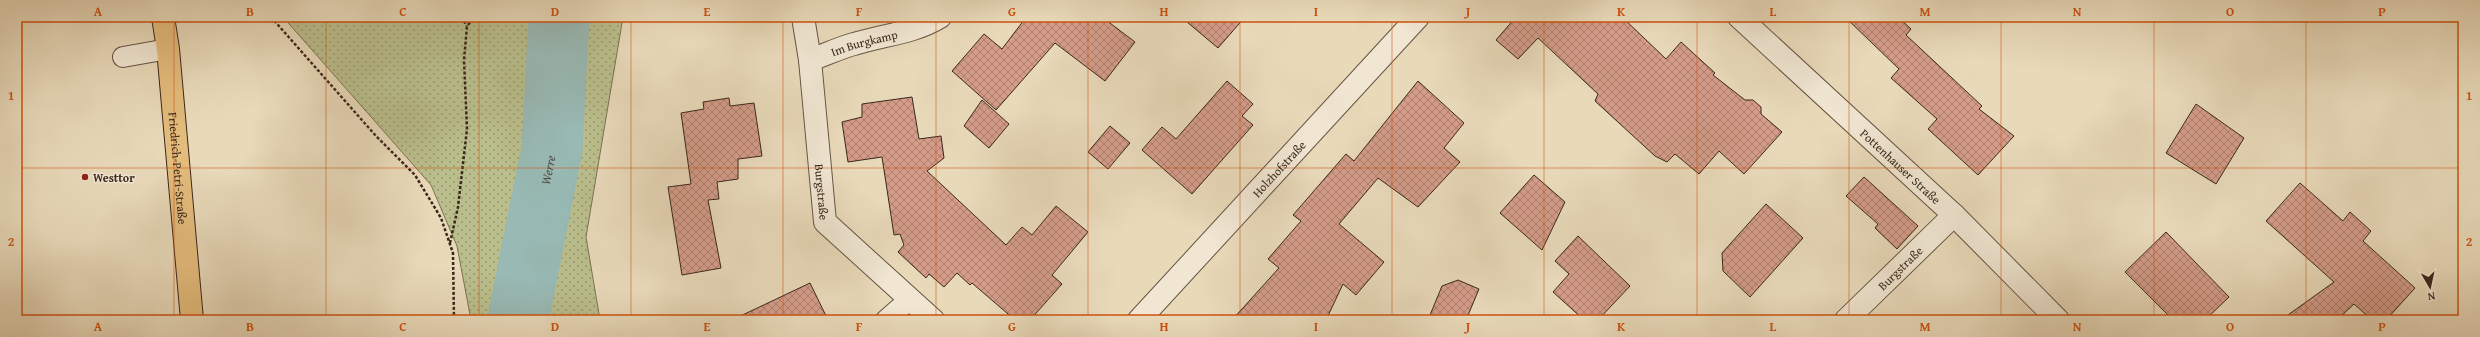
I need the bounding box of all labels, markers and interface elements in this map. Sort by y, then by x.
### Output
text: A [94,2,103,21]
text: B [246,2,254,21]
text: C [399,2,407,21]
text: D [551,2,559,21]
text: E [704,2,711,21]
text: F [856,2,863,21]
text: G [1008,2,1016,21]
text: H [1159,2,1169,21]
text: I [1314,2,1318,21]
text: J [1464,2,1471,21]
text: K [1617,2,1626,21]
text: L [1770,2,1777,21]
text: M [1919,2,1931,21]
text: N [2073,2,2082,21]
text: O [2226,2,2234,21]
text: P [2378,2,2386,21]
street label: Im Burgkamp [828,25,900,60]
text: 1 [8,86,14,105]
text: 1 [2466,86,2472,105]
street label: Friedrich-Petri-Straße [165,111,192,225]
street label: Pottenhauser Straße [1857,125,1945,208]
street label: Holzhofstraße [1248,136,1309,201]
water label: Werre [536,154,560,186]
street label: Burgstraße [811,163,833,221]
place label: Westtor [93,169,135,186]
marker: Westtor [80,172,90,182]
text: 2 [8,232,15,251]
text: 2 [2466,232,2473,251]
street label: Burgstraße [1874,242,1926,293]
north arrow [2410,267,2450,307]
text: N [2426,288,2436,305]
text: A [94,317,103,336]
text: B [246,317,254,336]
text: C [399,317,407,336]
text: D [551,317,559,336]
text: E [704,317,711,336]
text: F [856,317,863,336]
text: G [1008,317,1016,336]
text: H [1159,317,1169,336]
text: I [1314,317,1318,336]
text: J [1464,317,1471,336]
text: K [1617,317,1626,336]
text: L [1770,317,1777,336]
text: M [1919,317,1931,336]
text: N [2073,317,2082,336]
text: O [2226,317,2234,336]
text: P [2378,317,2386,336]

